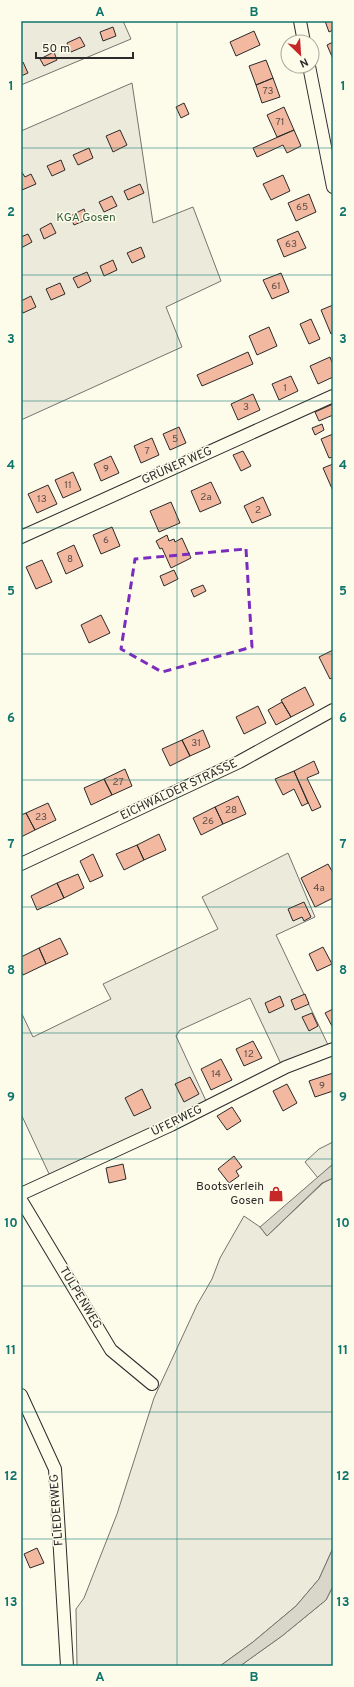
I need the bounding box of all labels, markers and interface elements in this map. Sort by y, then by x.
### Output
text: A [95,5,105,21]
text: B [250,5,259,21]
scale bar [36,34,133,60]
north arrow [280,34,320,74]
text: 50 m [42,41,70,57]
text: N [297,54,310,70]
text: 1 [8,79,14,95]
text: 1 [340,79,346,95]
house number: 73 [262,85,274,98]
house number: 71 [275,116,285,129]
house number: 65 [296,201,308,214]
text: 2 [7,205,15,221]
text: 2 [339,205,347,221]
park label: KGA Gosen [56,210,116,226]
house number: 63 [285,238,297,251]
house number: 61 [271,280,281,293]
text: 3 [7,332,15,348]
text: 3 [339,332,347,348]
house number: 1 [283,382,287,395]
house number: 3 [243,401,249,414]
house number: 5 [172,433,178,446]
street label: GRÜNER WEG [139,443,215,489]
house number: 7 [144,445,150,458]
text: 4 [7,458,15,474]
text: 4 [339,458,347,474]
house number: 9 [103,463,109,476]
house number: 11 [64,479,72,492]
house number: 2a [200,491,212,504]
house number: 13 [37,493,47,506]
house number: 2 [255,504,261,517]
house number: 6 [103,534,109,547]
house number: 8 [67,553,73,566]
text: 5 [7,584,15,600]
text: 5 [339,584,347,600]
text: 6 [7,711,15,727]
text: 6 [339,711,347,727]
house number: 31 [191,737,201,750]
street label: EICHWALDER STRASSE [118,756,240,824]
house number: 27 [112,776,124,789]
house number: 28 [225,804,237,817]
house number: 23 [35,811,47,824]
house number: 26 [202,815,214,828]
text: 7 [8,837,15,853]
text: 7 [340,837,347,853]
house number: 4a [313,882,325,895]
text: 8 [7,963,15,979]
text: 8 [339,963,347,979]
house number: 12 [244,1048,254,1061]
house number: 14 [211,1068,221,1081]
house number: 9 [319,1080,325,1093]
text: 9 [7,1090,15,1106]
text: 9 [339,1090,347,1106]
street label: UFERWEG [149,1102,205,1140]
place label: Bootsverleih Gosen [196,1179,264,1209]
shop icon: Bootsverleih Gosen [267,1185,285,1203]
text: 10 [4,1216,18,1232]
text: 10 [336,1216,350,1232]
street label: TULPENWEG [55,1264,105,1332]
text: 11 [6,1343,16,1359]
text: 11 [338,1343,348,1359]
text: 12 [4,1469,18,1485]
text: 12 [336,1469,350,1485]
street label: FLIEDERWEG [47,1473,67,1547]
text: 13 [5,1595,18,1611]
text: 13 [337,1595,350,1611]
text: A [95,1670,105,1686]
text: B [250,1670,259,1686]

